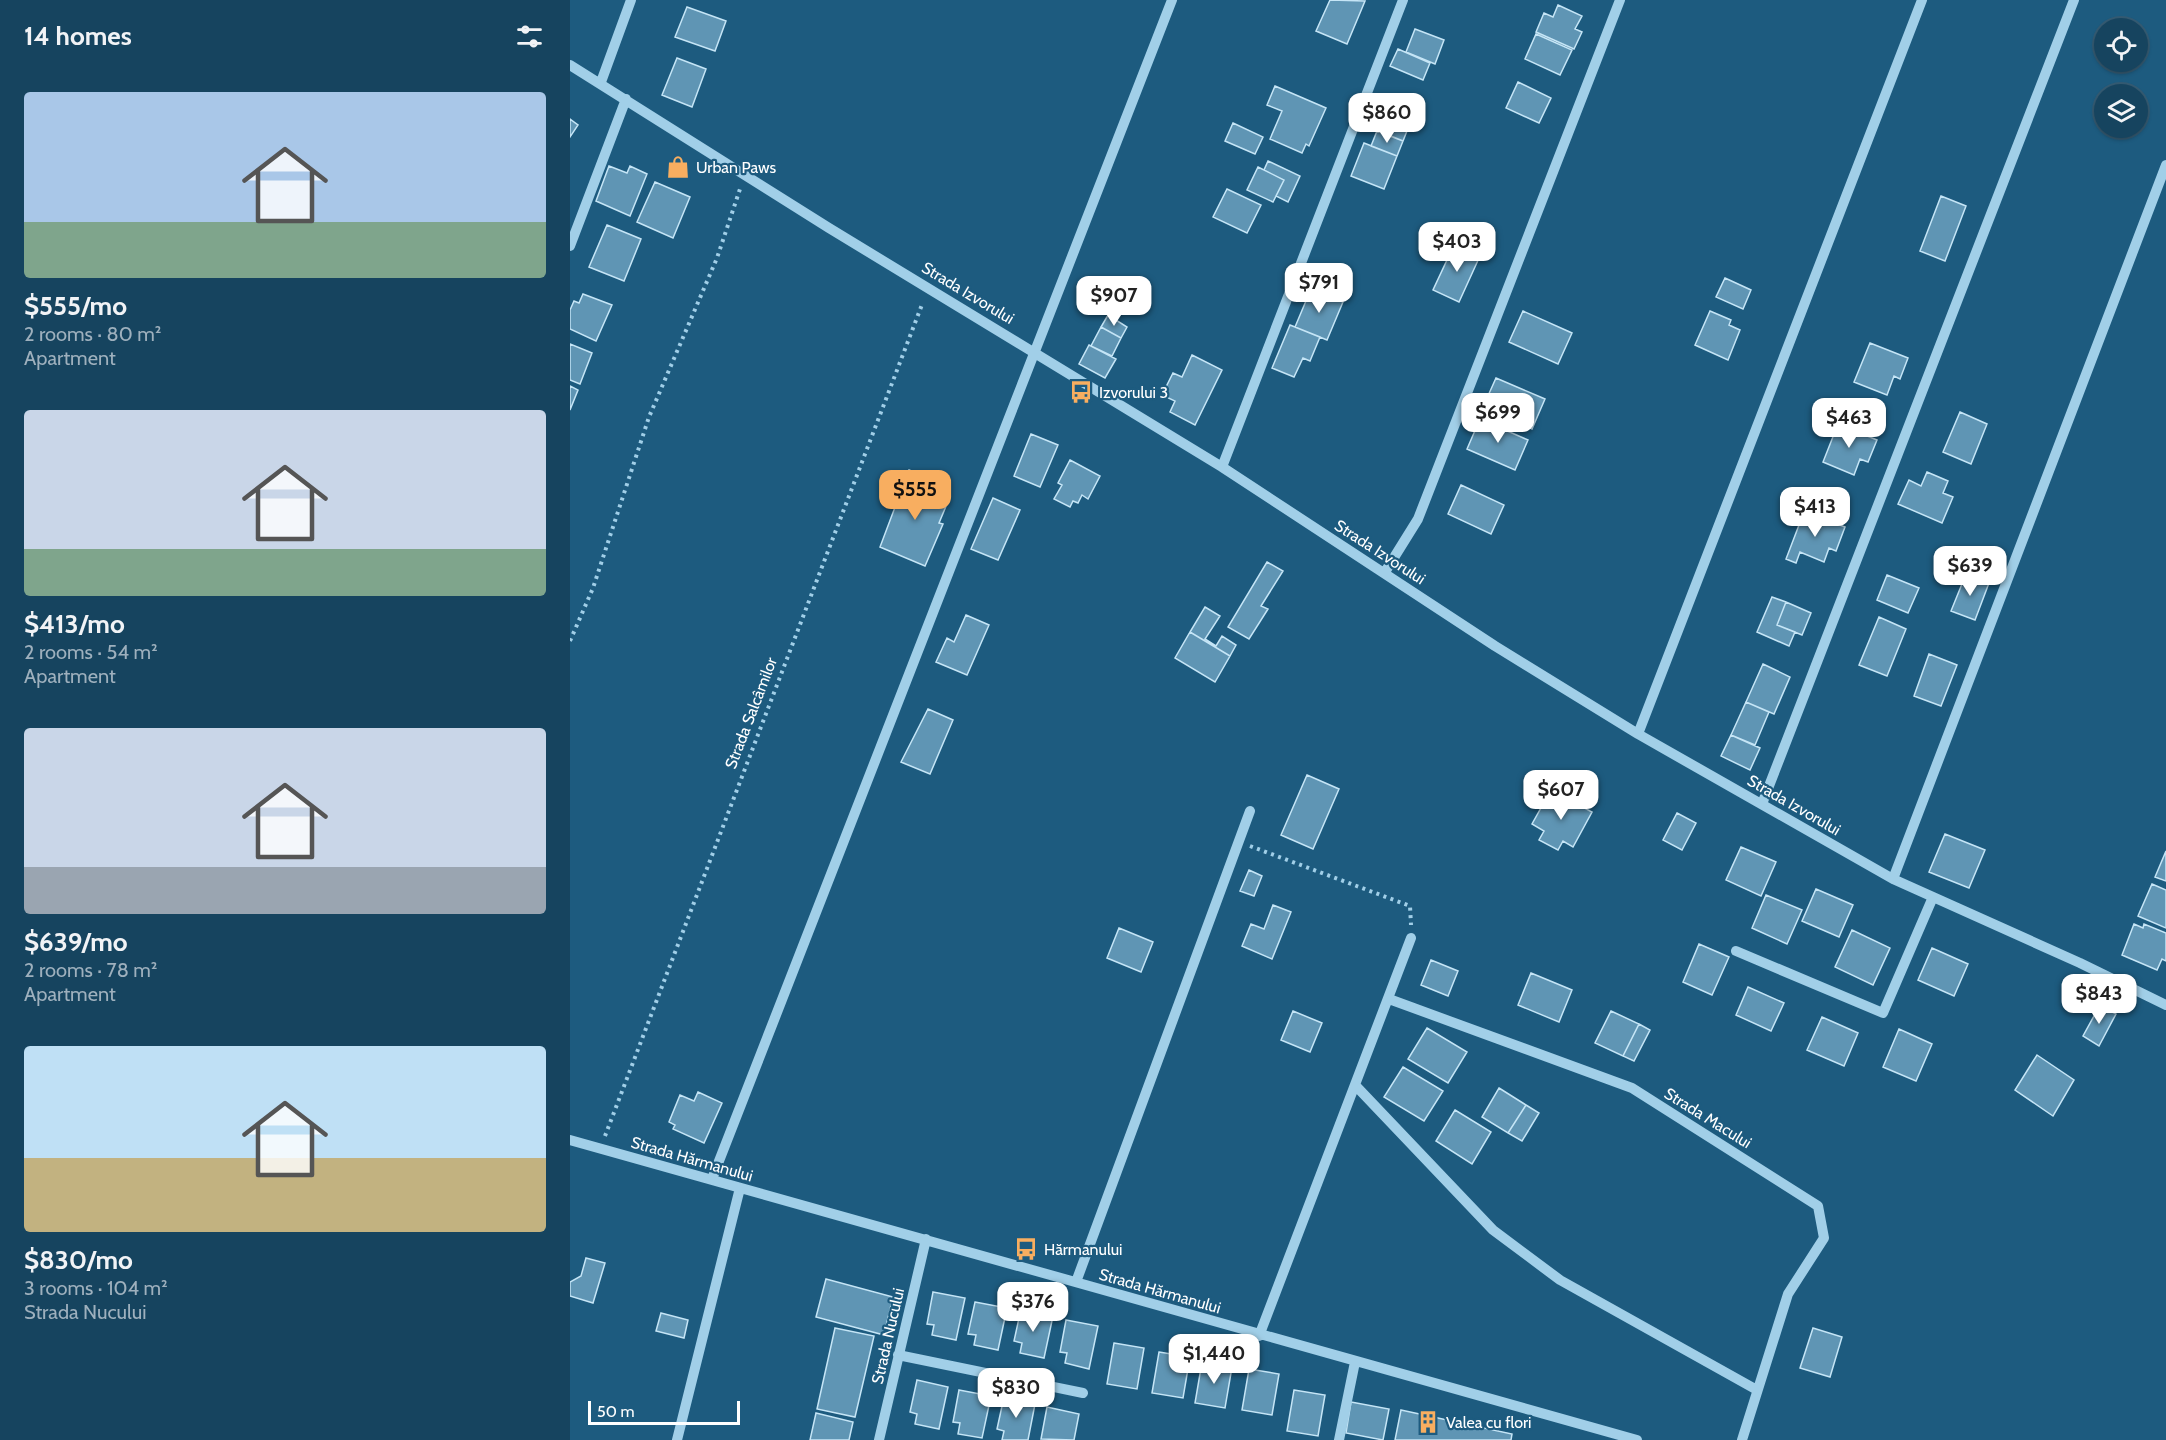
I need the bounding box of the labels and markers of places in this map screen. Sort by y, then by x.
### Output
pin: $860 [1351,93,1423,144]
shop icon: Urban Paws [665,154,691,180]
place label: Urban Paws [696,158,776,177]
pin: $403 [1421,222,1493,273]
pin: $791 [1283,263,1355,314]
pin: $907 [1078,276,1150,327]
bus stop icon: Izvorului 3 [1068,379,1094,405]
place label: Izvorului 3 [1099,383,1168,402]
pin: $699 [1462,393,1534,444]
pin: $463 [1813,398,1885,449]
pin: $555 [879,470,951,521]
pin: $413 [1779,487,1851,538]
pin: $639 [1934,546,2006,597]
pin: $607 [1525,770,1597,821]
pin: $843 [2063,974,2135,1025]
bus stop icon: Hărmanului [1013,1236,1039,1262]
place label: Hărmanului [1044,1240,1122,1259]
pin: $376 [997,1282,1069,1333]
pin: $1,440 [1165,1334,1263,1385]
pin: $830 [980,1368,1052,1419]
building icon: Valea cu flori [1415,1409,1441,1435]
place label: Valea cu flori [1446,1413,1531,1432]

